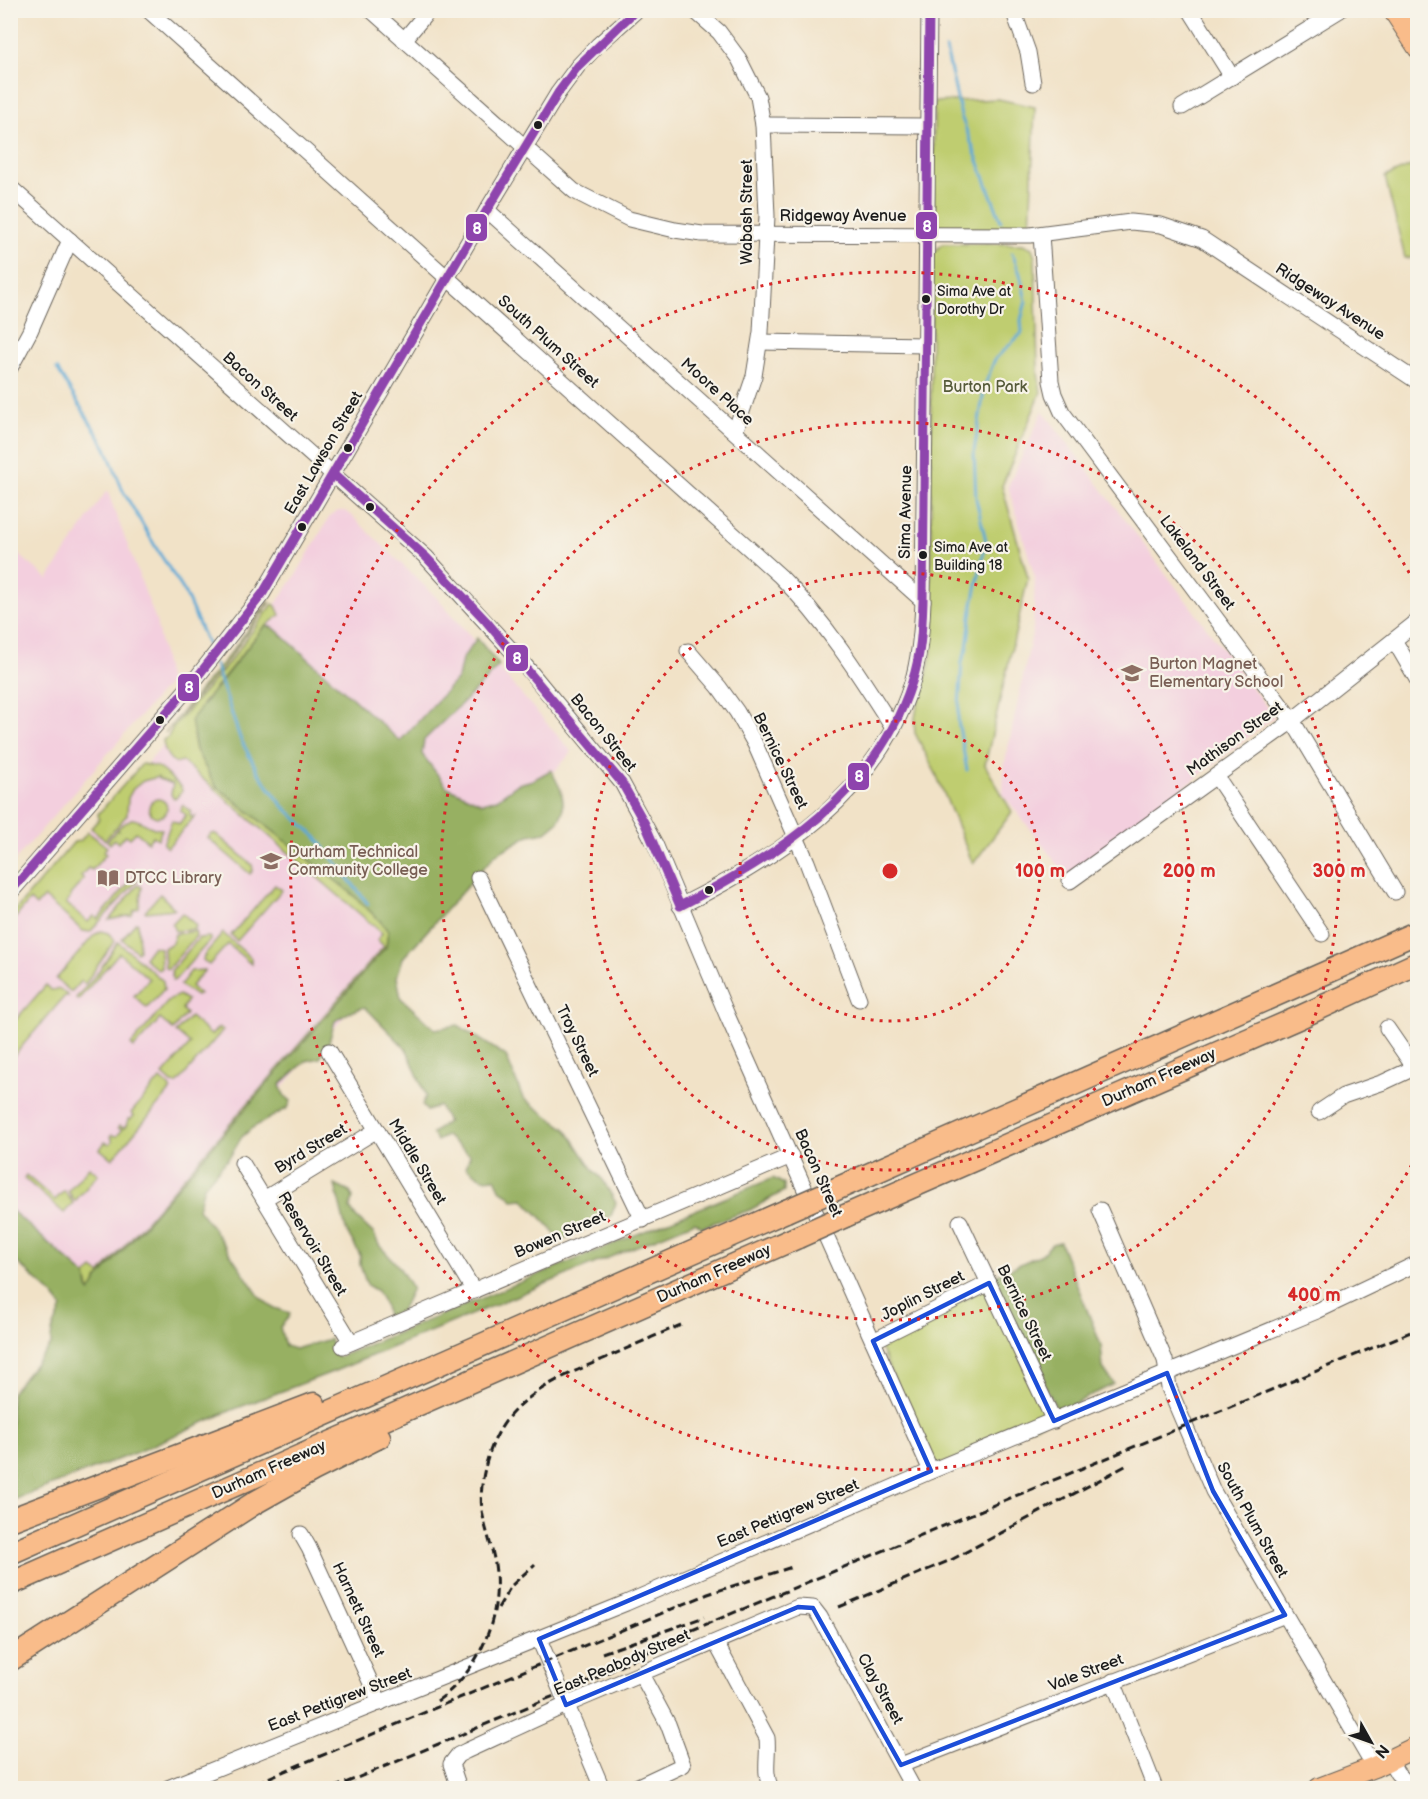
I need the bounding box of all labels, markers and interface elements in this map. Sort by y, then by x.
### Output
unlabelled marker [532,119,544,131]
street label: Wabash Street [738,159,757,265]
street label: Ridgeway Avenue [780,207,907,226]
line badge: 8 [915,211,938,240]
line badge: 8 [465,213,488,242]
text: 8 [922,218,932,237]
text: 8 [472,220,482,239]
street label: Ridgeway Avenue [1272,259,1389,345]
place label: Sima Ave at Dorothy Dr [937,283,1012,318]
street label: South Plum Street [494,292,602,392]
marker: Sima Ave at Dorothy Dr [920,293,932,305]
street label: Bacon Street [219,348,302,426]
street label: Moore Place [677,354,758,430]
park label: Burton Park [943,378,1028,397]
street label: East Lawson Street [281,388,367,518]
unlabelled marker [342,442,354,454]
street label: Sima Avenue [896,464,916,559]
unlabelled marker [364,501,376,513]
street label: Lakeland Street [1155,512,1239,614]
unlabelled marker [296,521,308,533]
place label: Sima Ave at Building 18 [934,539,1009,574]
marker: Sima Ave at Building 18 [917,549,929,561]
line badge: 8 [505,644,529,672]
text: 8 [512,650,522,669]
place label: Burton Magnet Elementary School [1149,655,1283,692]
school or university icon: Burton Magnet Elementary School [1120,661,1144,685]
line badge: 8 [177,673,200,702]
text: 8 [184,679,194,698]
street label: Bacon Street [566,690,640,776]
street label: Mathison Street [1183,698,1287,780]
street label: Bernice Street [748,710,812,812]
unlabelled marker [154,714,166,726]
line badge: 8 [847,762,870,791]
text: 8 [854,768,864,787]
place label: Durham Technical Community College [288,843,428,880]
school or university icon: Durham Technical Community College [259,849,283,873]
centre of rings [880,861,900,881]
text: 100 m [1015,861,1065,882]
text: 200 m [1162,861,1216,882]
text: 300 m [1312,861,1366,882]
library icon: DTCC Library [96,866,120,890]
place label: DTCC Library [125,869,223,888]
unlabelled marker [703,884,715,896]
street label: Troy Street [552,1002,603,1080]
street label: Durham Freeway [1099,1044,1220,1112]
street label: Middle Street [384,1116,450,1208]
street label: Byrd Street [271,1120,351,1178]
street label: Bacon Street [790,1126,846,1220]
street label: Reservoir Street [273,1188,351,1300]
street label: Bowen Street [512,1207,608,1263]
street label: Durham Freeway [654,1240,775,1308]
street label: Bernice Street [992,1262,1056,1364]
street label: Joplin Street [878,1267,968,1325]
text: 400 m [1287,1285,1341,1306]
street label: Durham Freeway [209,1436,330,1504]
street label: South Plum Street [1212,1459,1292,1581]
street label: East Pettigrew Street [714,1476,862,1552]
street label: Harnett Street [328,1559,388,1661]
street label: East Peabody Street [551,1626,693,1700]
street label: Clay Street [853,1650,907,1728]
street label: Vale Street [1046,1650,1126,1696]
street label: East Pettigrew Street [266,1664,414,1736]
north arrow [1341,1712,1401,1772]
text: N [1370,1740,1392,1761]

